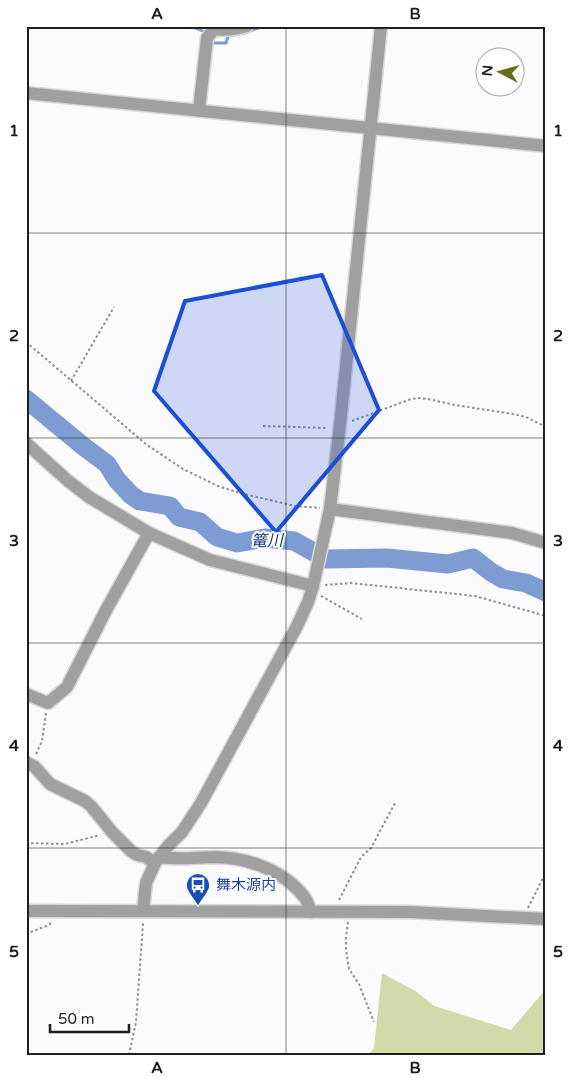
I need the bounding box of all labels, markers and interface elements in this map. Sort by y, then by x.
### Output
text: A [151,4,163,24]
text: B [409,4,421,24]
north arrow [474,48,524,98]
text: N [479,64,497,77]
text: 1 [9,121,19,141]
text: 1 [553,121,563,141]
text: 2 [9,326,19,346]
text: 2 [553,326,563,346]
text: 3 [9,531,19,551]
water label: 篭川 [251,531,285,551]
text: 3 [553,531,563,551]
text: 4 [9,736,19,756]
text: 4 [553,736,563,756]
bus stop icon: 舞木源内 [185,872,211,906]
place label: 舞木源内 [216,876,276,894]
text: 5 [9,942,19,962]
text: 5 [553,942,563,962]
scale bar [50,1001,129,1033]
text: 50 m [58,1010,95,1028]
text: A [151,1058,163,1078]
text: B [409,1058,421,1078]

